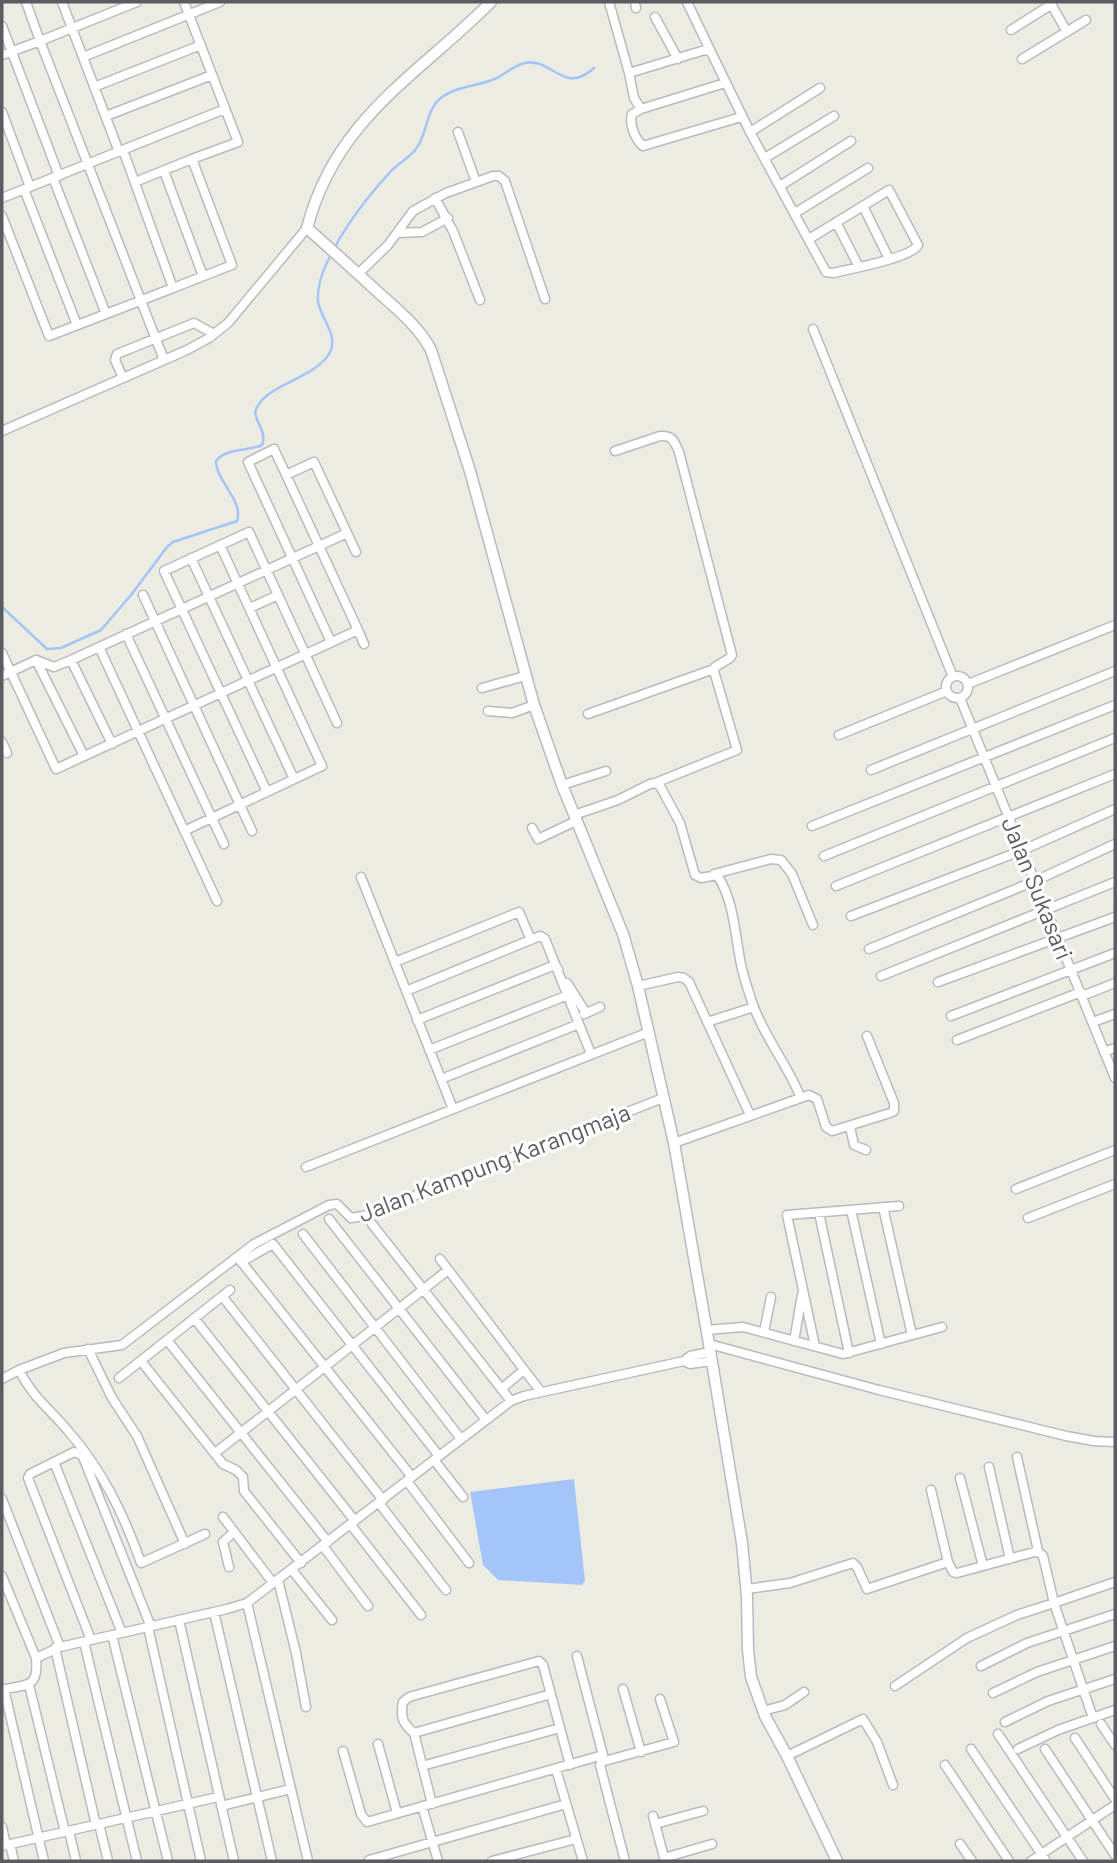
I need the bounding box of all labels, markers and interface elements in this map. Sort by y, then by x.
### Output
street label: Jalan Sukasari [996,812,1080,964]
street label: Jalan Kampung Karangmaja [354,1097,634,1227]

